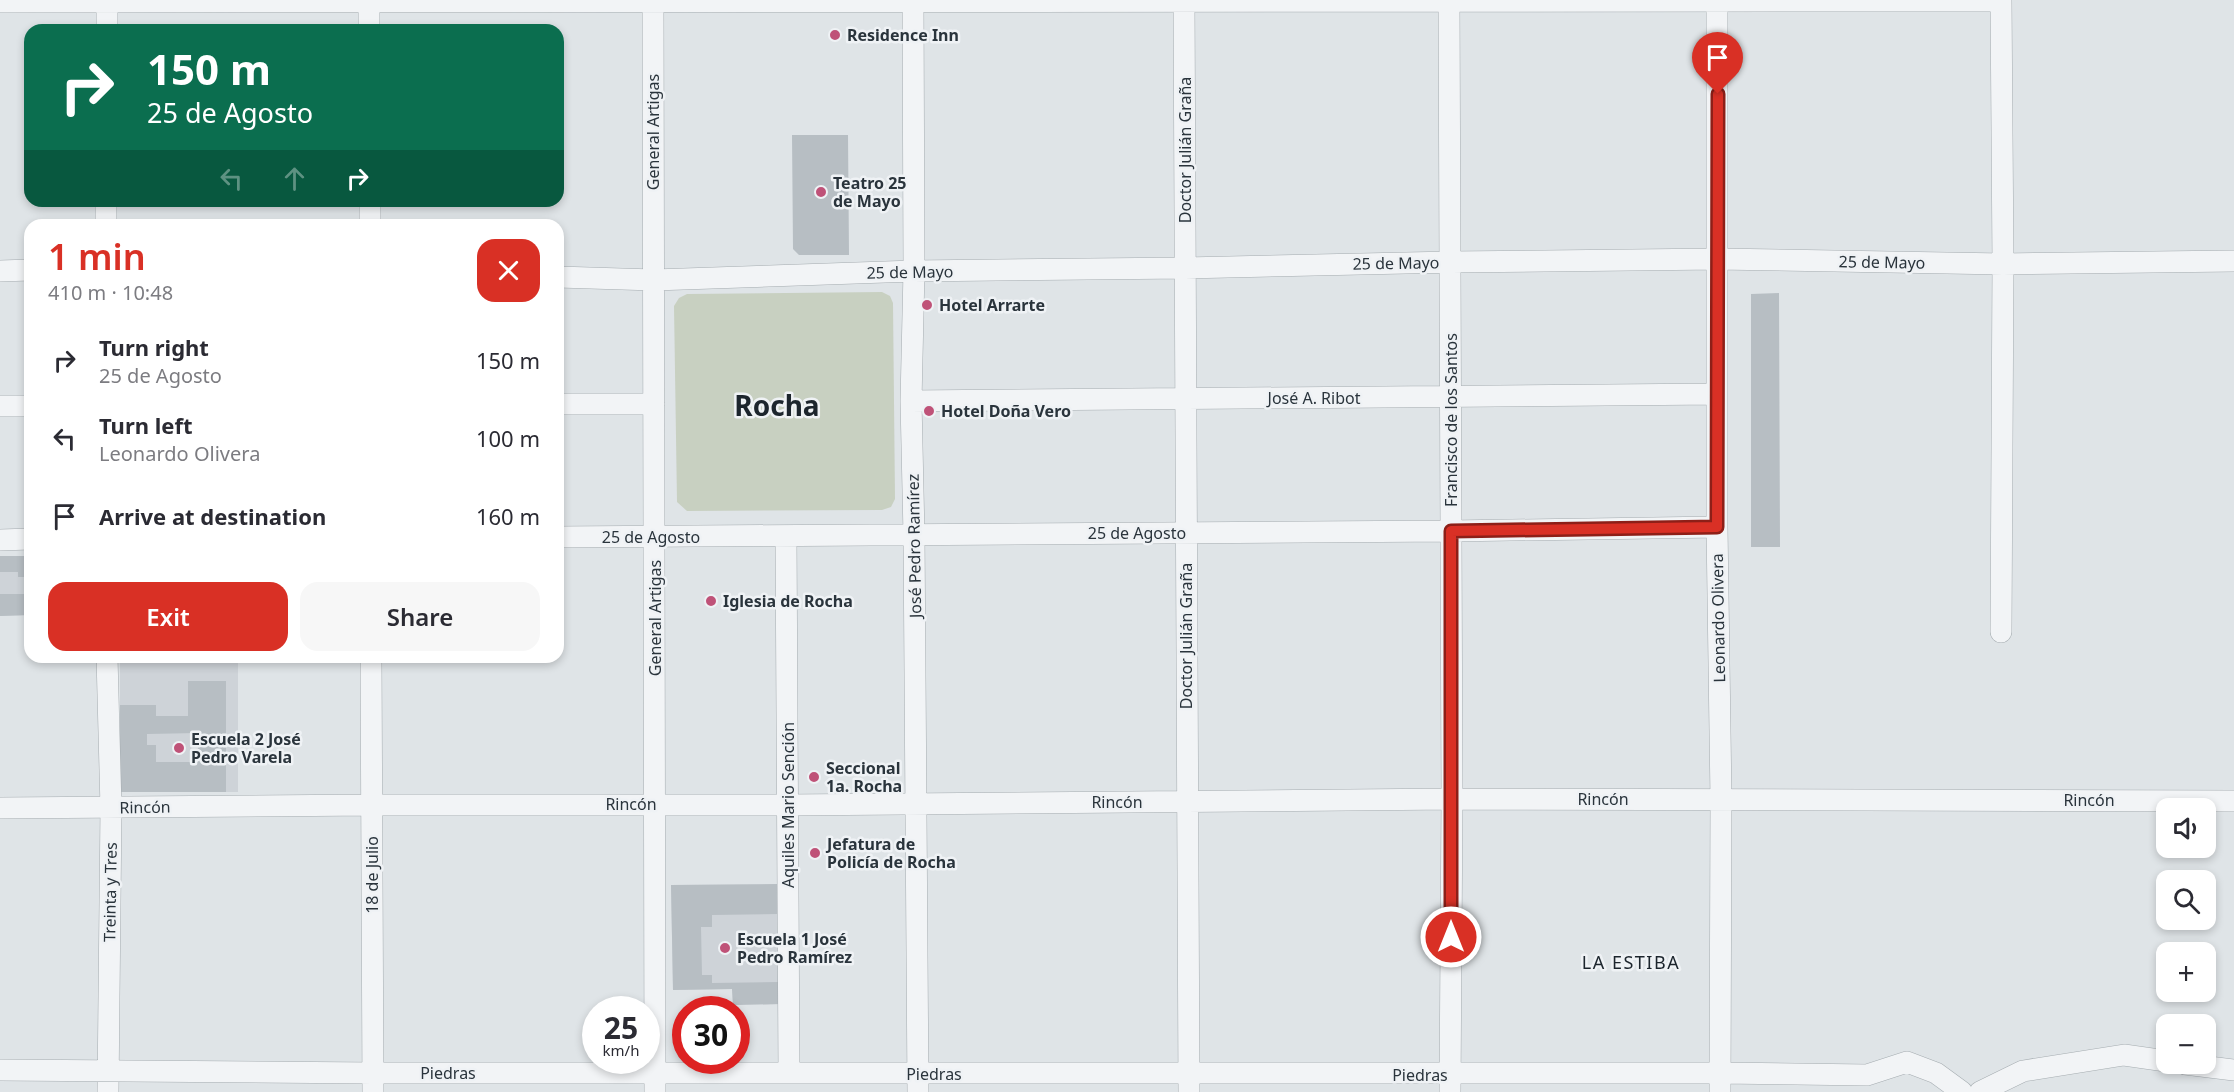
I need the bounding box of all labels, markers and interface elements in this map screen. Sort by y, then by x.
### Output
place label: Residence Inn [847,24,959,46]
marker: Residence Inn [828,28,842,42]
pin [1692,32,1743,94]
text: 150 m [147,40,271,97]
icon: arrive [1701,41,1734,74]
icon: right [48,48,126,126]
street label: General Artigas [642,74,664,190]
street label: Doctor Julián Graña [1174,77,1196,223]
text: 25 de Agosto [147,94,313,131]
icon: left [215,162,248,195]
icon: ahead [278,162,311,195]
icon: right [341,162,374,195]
place label: Teatro 25 de Mayo [833,172,907,212]
marker: Teatro 25 de Mayo [814,185,828,199]
text: 1 min [48,232,146,281]
button: close [477,239,540,302]
street label: 25 de Mayo [1838,250,1926,274]
street label: 25 de Mayo [1352,251,1440,275]
street label: 25 de Mayo [866,260,954,284]
text: 410 m · 10:48 [48,279,173,306]
place label: Hotel Arrarte [939,294,1045,316]
marker: Hotel Arrarte [920,298,934,312]
text: Turn right [99,332,209,362]
street label: Francisco de los Santos [1440,333,1462,507]
icon: right [48,344,81,377]
text: 150 m [476,345,540,375]
text: 25 de Agosto [99,362,222,389]
district label: Rocha [734,386,820,424]
street label: José A. Ribot [1266,387,1361,409]
place label: Hotel Doña Vero [941,400,1071,422]
marker: Hotel Doña Vero [922,404,936,418]
text: Turn left [99,410,193,440]
icon: left [48,422,81,455]
text: 100 m [476,423,540,453]
text: Leonardo Olivera [99,440,260,467]
street label: José Pedro Ramírez [902,474,926,620]
icon: arrive [48,500,81,533]
text: Arrive at destination [99,501,326,531]
text: 160 m [476,501,540,531]
street label: 25 de Agosto [1088,522,1186,544]
street label: 25 de Agosto [602,526,700,548]
street label: Leonardo Olivera [1706,553,1730,683]
street label: General Artigas [644,560,666,676]
street label: Doctor Julián Graña [1175,563,1197,709]
button: Exit [48,582,288,651]
button: Share [300,582,540,651]
place label: Iglesia de Rocha [723,590,853,612]
marker: Iglesia de Rocha [704,594,718,608]
street label: Aquiles Mario Sención [777,722,799,888]
place label: Escuela 2 José Pedro Varela [191,728,301,768]
marker: Escuela 2 José Pedro Varela [172,741,186,755]
place label: Seccional 1a. Rocha [826,757,902,797]
marker: Seccional 1a. Rocha [807,770,821,784]
street label: Rincón [1577,788,1629,810]
street label: Rincón [2063,789,2115,811]
street label: Rincón [1091,791,1143,813]
street label: Rincón [605,793,657,815]
street label: Rincón [119,796,171,818]
map controls [2156,798,2216,1074]
button: sound [2156,798,2216,858]
place label: Jefatura de Policía de Rocha [825,833,956,873]
street label: 18 de Julio [361,836,383,914]
street label: Treinta y Tres [98,842,122,942]
marker: Jefatura de Policía de Rocha [808,846,822,860]
button: search [2156,870,2216,930]
position arrow [1419,905,1483,969]
place label: Escuela 1 José Pedro Ramírez [737,928,852,968]
marker: Escuela 1 José Pedro Ramírez [718,941,732,955]
button: + [2156,942,2216,1002]
district label: LA ESTIBA [1582,950,1680,974]
speed limit sign: 30 [672,996,750,1074]
text: 25 [604,1007,638,1048]
button: − [2156,1014,2216,1074]
text: km/h [603,1040,639,1060]
street label: Piedras [420,1062,476,1084]
street label: Piedras [906,1063,962,1085]
street label: Piedras [1392,1064,1448,1086]

